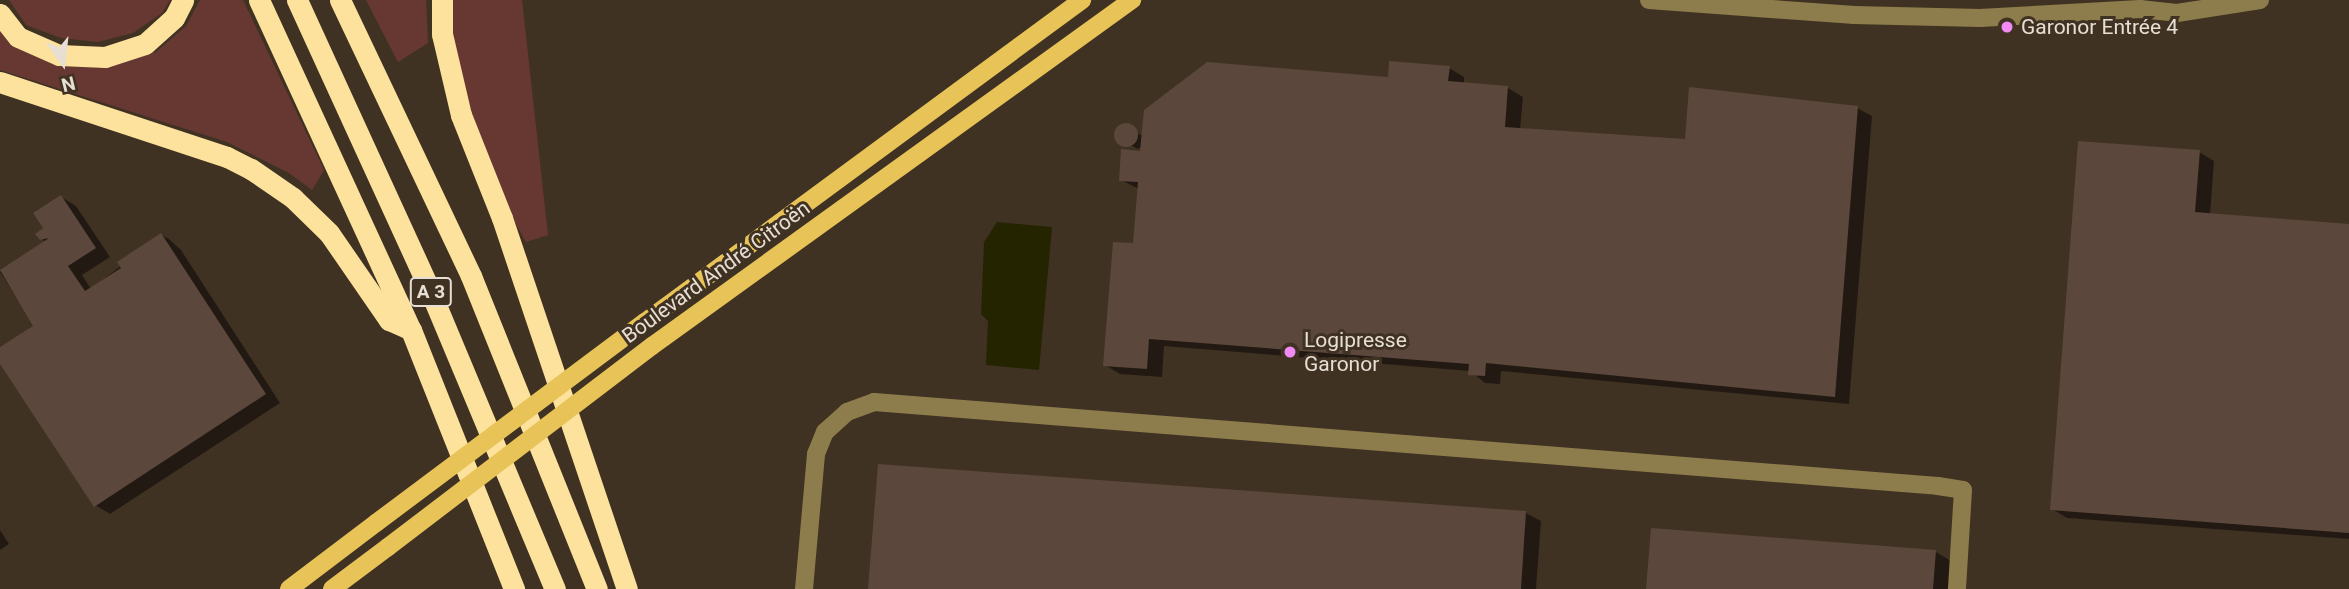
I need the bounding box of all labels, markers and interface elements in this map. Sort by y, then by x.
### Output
place label: Garonor Entrée 4 [2021,14,2178,40]
marker: Garonor Entrée 4 [1999,19,2015,35]
north arrow [28,28,98,98]
text: N [59,71,77,97]
street label: Boulevard André Citroën [617,195,815,349]
road number: A 3 [408,276,454,308]
place label: Logipresse Garonor [1304,327,1407,377]
marker: Logipresse Garonor [1282,344,1298,360]

